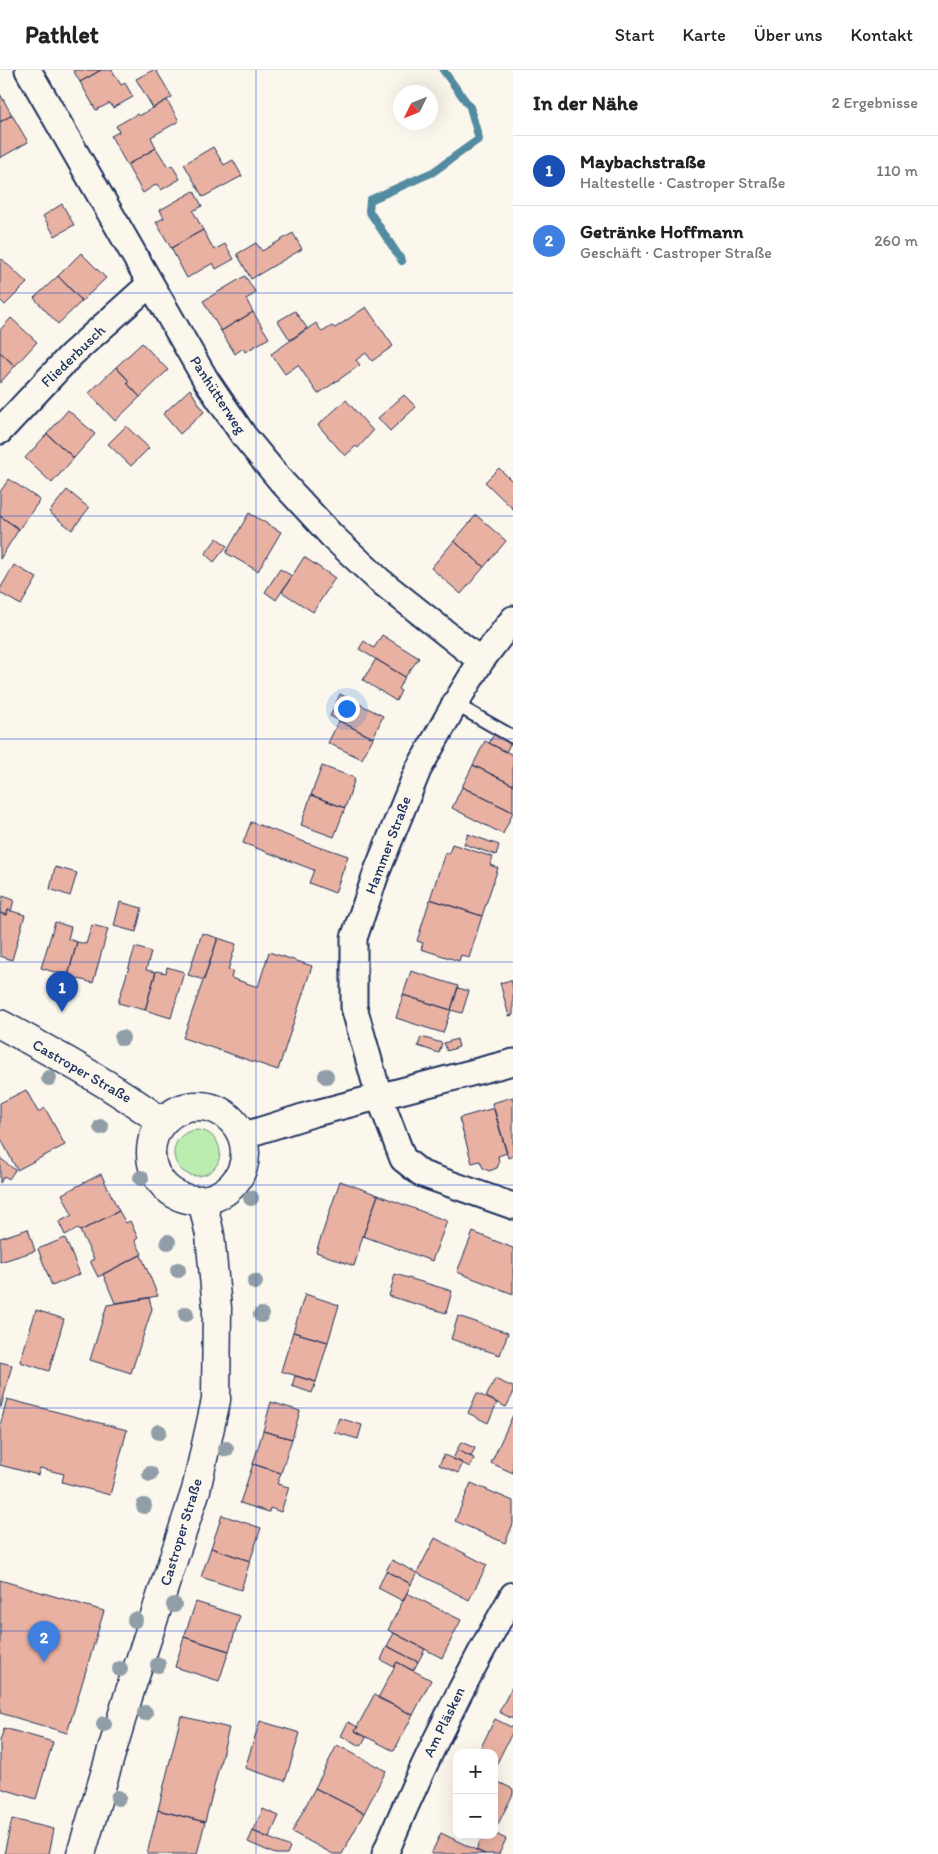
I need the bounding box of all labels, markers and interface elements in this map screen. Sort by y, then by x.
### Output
text: Pathlet [25,20,99,49]
text: Start [615,24,654,46]
text: Karte [682,24,726,46]
text: Über uns [754,24,823,46]
text: Kontakt [851,24,913,46]
north arrow [393,85,438,130]
text: In der Nähe [533,90,638,115]
text: 2 Ergebnisse [832,93,918,112]
text: Maybachstraße [580,150,706,173]
text: 1 [545,161,553,180]
text: 110 m [876,161,918,180]
text: Haltestelle · Castroper Straße [580,173,785,192]
text: Getränke Hoffmann [580,220,744,243]
text: 2 [545,231,553,250]
text: 260 m [874,231,918,250]
text: Geschäft · Castroper Straße [580,243,772,262]
street label: Fliederbusch [37,321,109,391]
street label: Panhütterweg [186,353,250,438]
your location [334,696,360,722]
street label: Hammer Straße [361,794,415,896]
pin: 1 [46,971,78,1012]
street label: Castroper Straße [29,1035,135,1107]
street label: Castroper Straße [156,1476,206,1588]
pin: 2 [28,1621,60,1662]
street label: Am Pläsken [419,1684,469,1760]
map controls [453,1749,498,1839]
button: + [453,1749,498,1794]
button: − [453,1794,498,1839]

